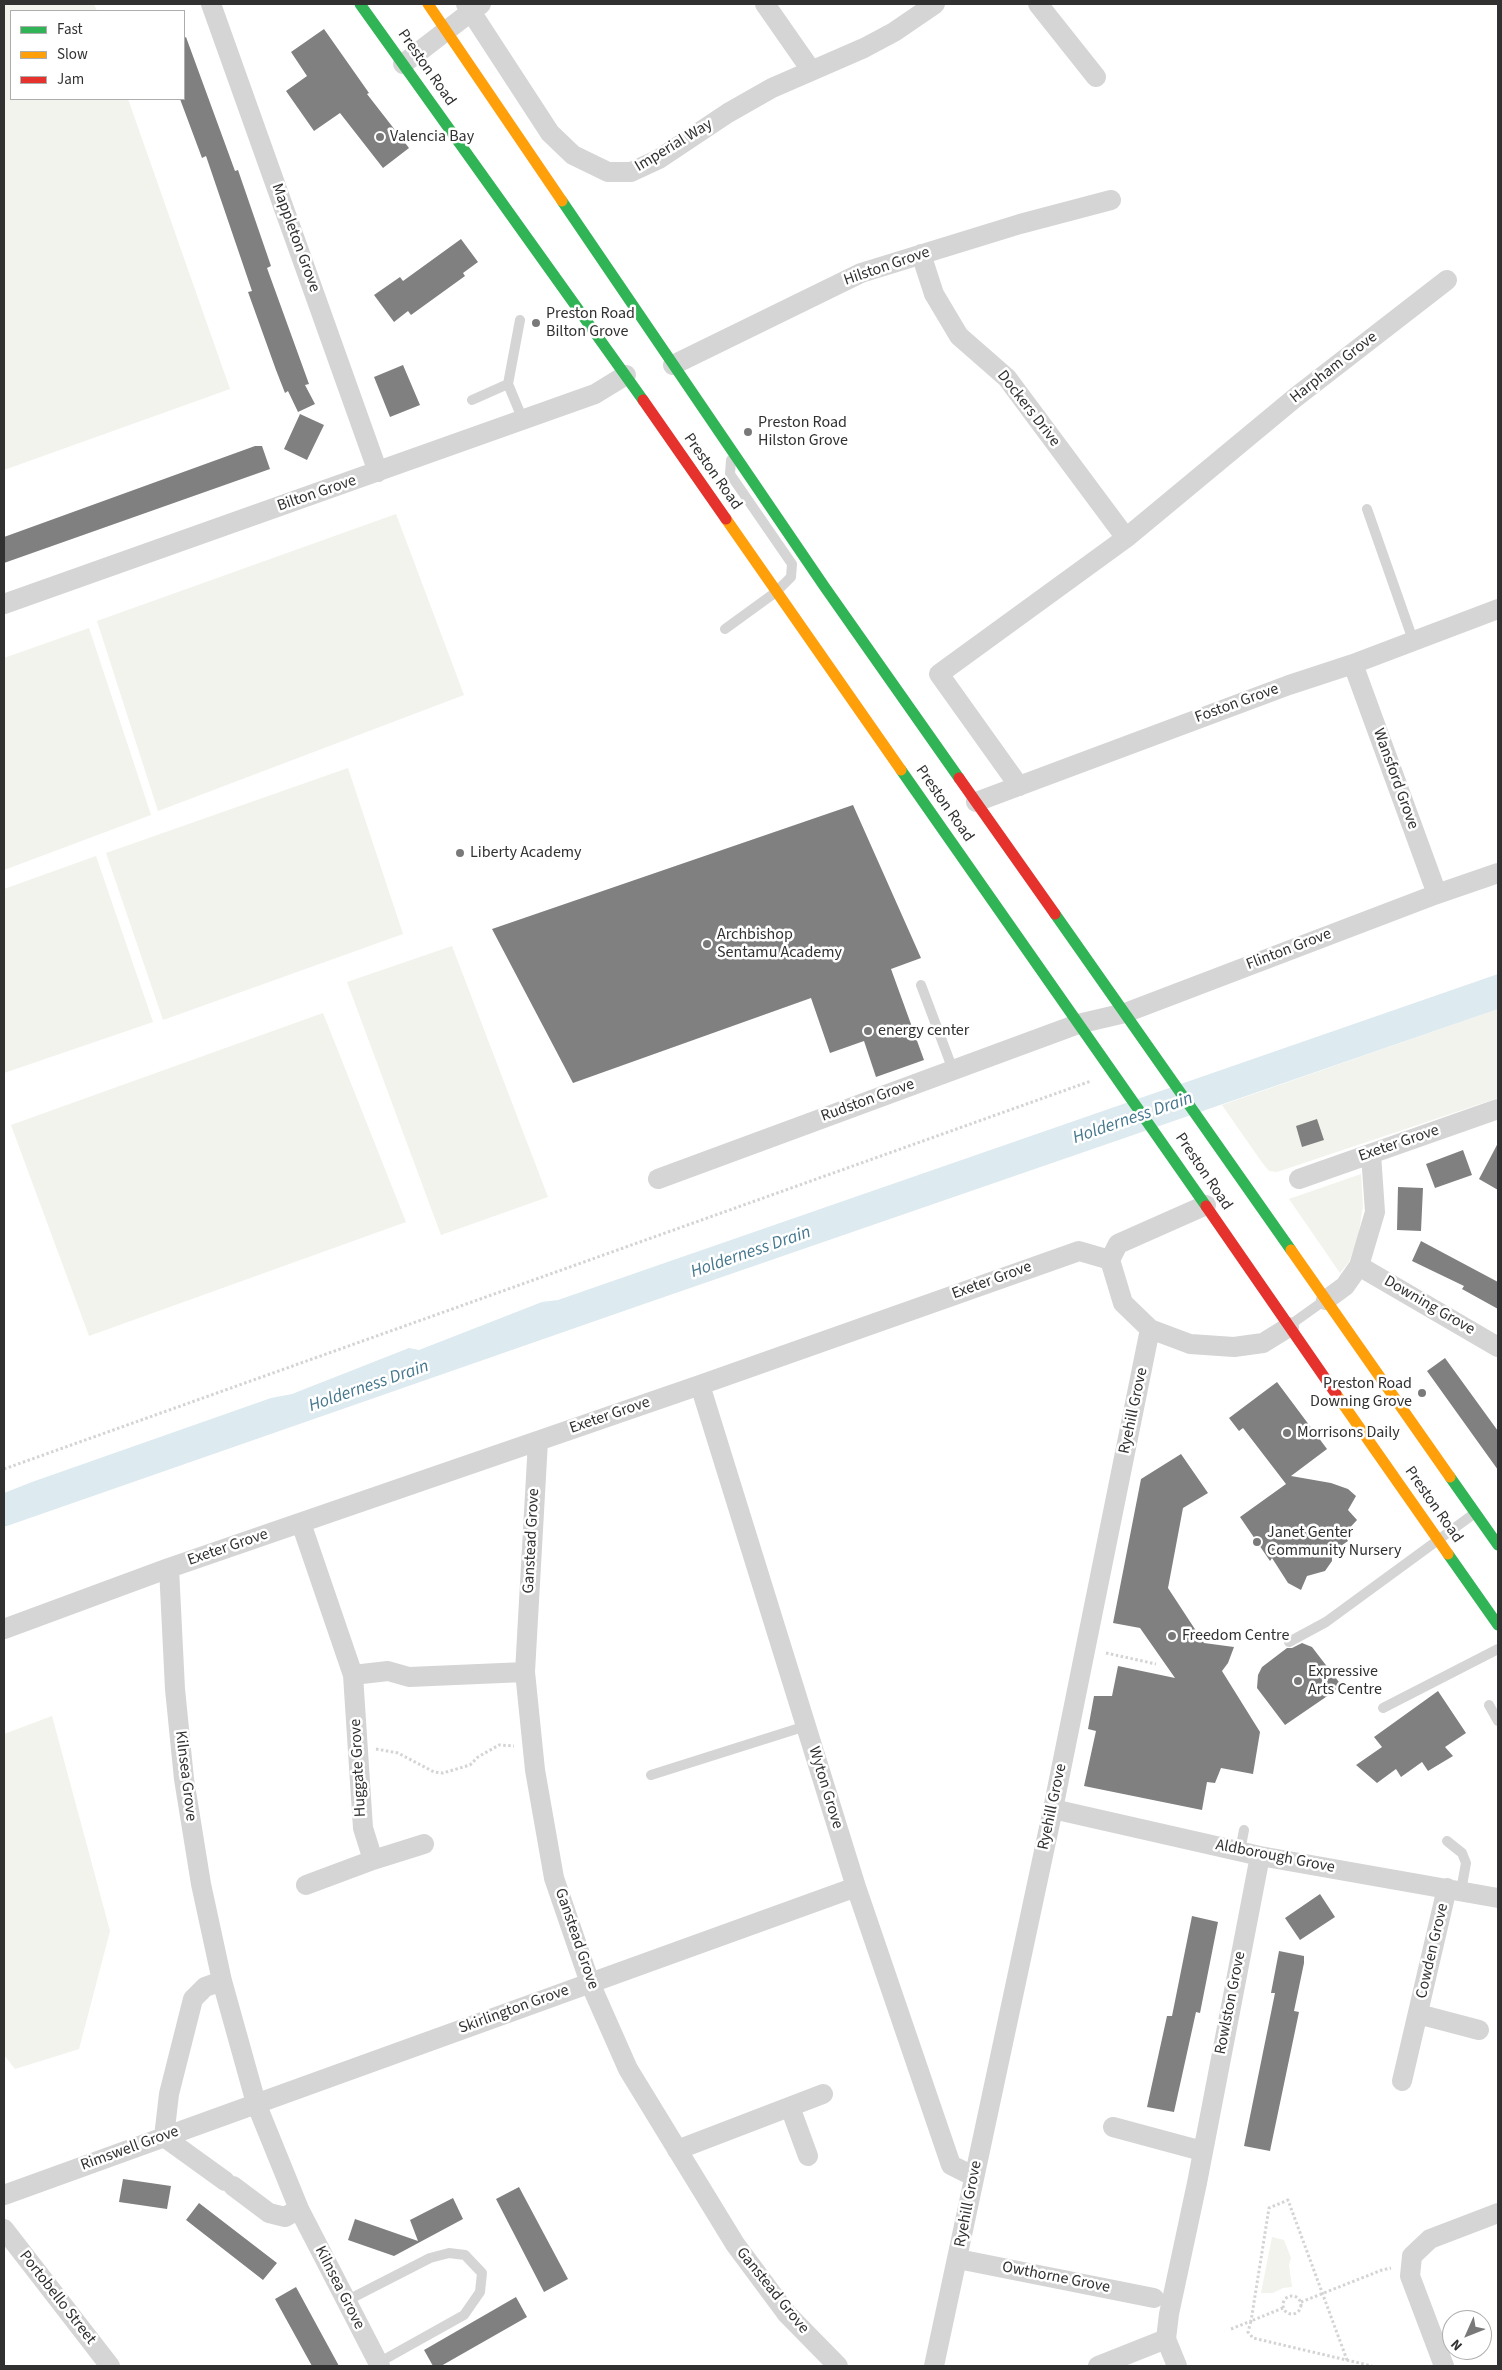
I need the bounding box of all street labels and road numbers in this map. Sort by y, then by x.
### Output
street label: Preston Road [393,26,459,110]
street label: Imperial Way [632,115,716,177]
street label: Mappleton Grove [266,181,324,295]
street label: Hilston Grove [841,243,933,291]
street label: Harpham Grove [1287,328,1381,408]
street label: Dockers Drive [992,367,1064,451]
street label: Preston Road [679,430,745,514]
street label: Bilton Grove [275,471,359,517]
street label: Foston Grove [1192,680,1282,728]
street label: Wansford Grove [1368,726,1422,832]
street label: Preston Road [911,762,977,846]
street label: Flinton Grove [1244,925,1334,975]
street label: Rudston Grove [819,1075,917,1127]
street label: Exeter Grove [1356,1121,1442,1167]
street label: Preston Road [1170,1130,1236,1214]
street label: Exeter Grove [949,1258,1035,1304]
street label: Downing Grove [1380,1272,1478,1340]
street label: Ryehill Grove [1115,1366,1153,1456]
street label: Exeter Grove [567,1393,653,1439]
street label: Preston Road [1400,1463,1466,1547]
street label: Ganstead Grove [520,1488,544,1594]
street label: Exeter Grove [185,1525,271,1571]
street label: Huggate Grove [347,1718,371,1818]
street label: Kilnsea Grove [170,1730,200,1822]
street label: Wyton Grove [803,1745,847,1831]
street label: Ryehill Grove [1034,1762,1072,1852]
street label: Aldborough Grove [1214,1836,1336,1878]
street label: Ganstead Grove [550,1886,602,1992]
street label: Cowden Grove [1413,1901,1453,2001]
street label: Rowlston Grove [1212,1950,1250,2056]
street label: Skirlington Grove [456,1981,572,2039]
street label: Rimswell Grove [78,2122,182,2176]
street label: Ryehill Grove [951,2159,987,2249]
street label: Kilnsea Grove [310,2243,368,2333]
street label: Ganstead Grove [731,2244,813,2338]
street label: Portobello Street [14,2247,100,2349]
street label: Owthorne Grove [1000,2258,1112,2298]

